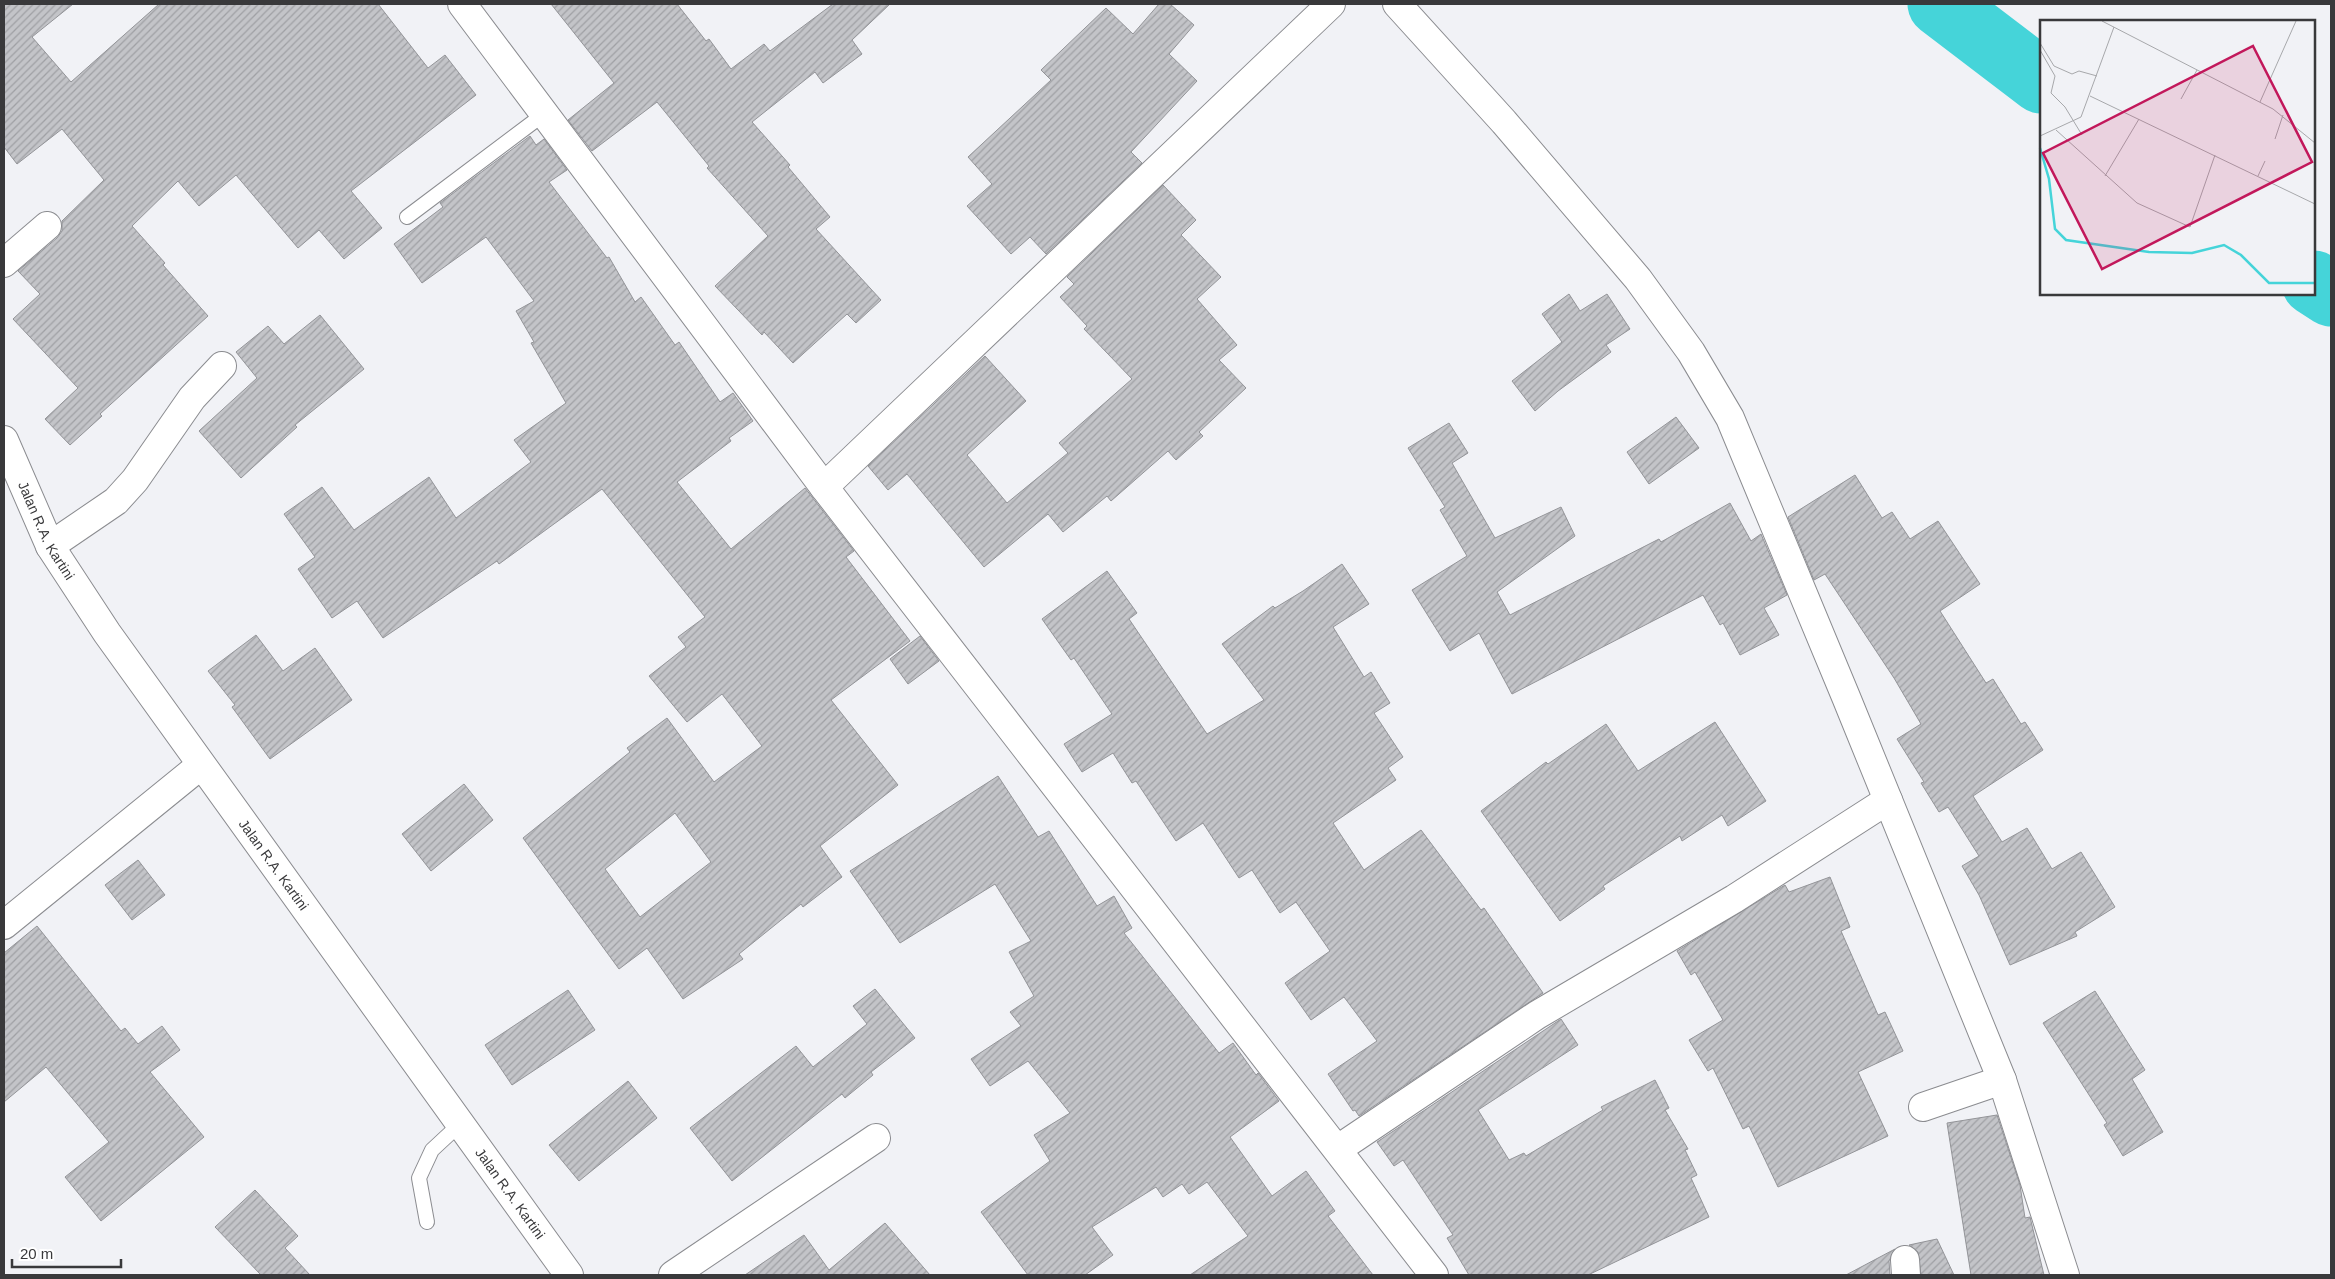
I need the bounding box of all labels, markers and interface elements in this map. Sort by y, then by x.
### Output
inset map [2040,20,2315,295]
street label: Jalan R.A. Kartini [15,479,78,583]
street label: Jalan R.A. Kartini [236,816,312,913]
street label: Jalan R.A. Kartini [472,1145,548,1242]
scale bar [12,1236,121,1268]
text: 20 m [20,1245,53,1262]

